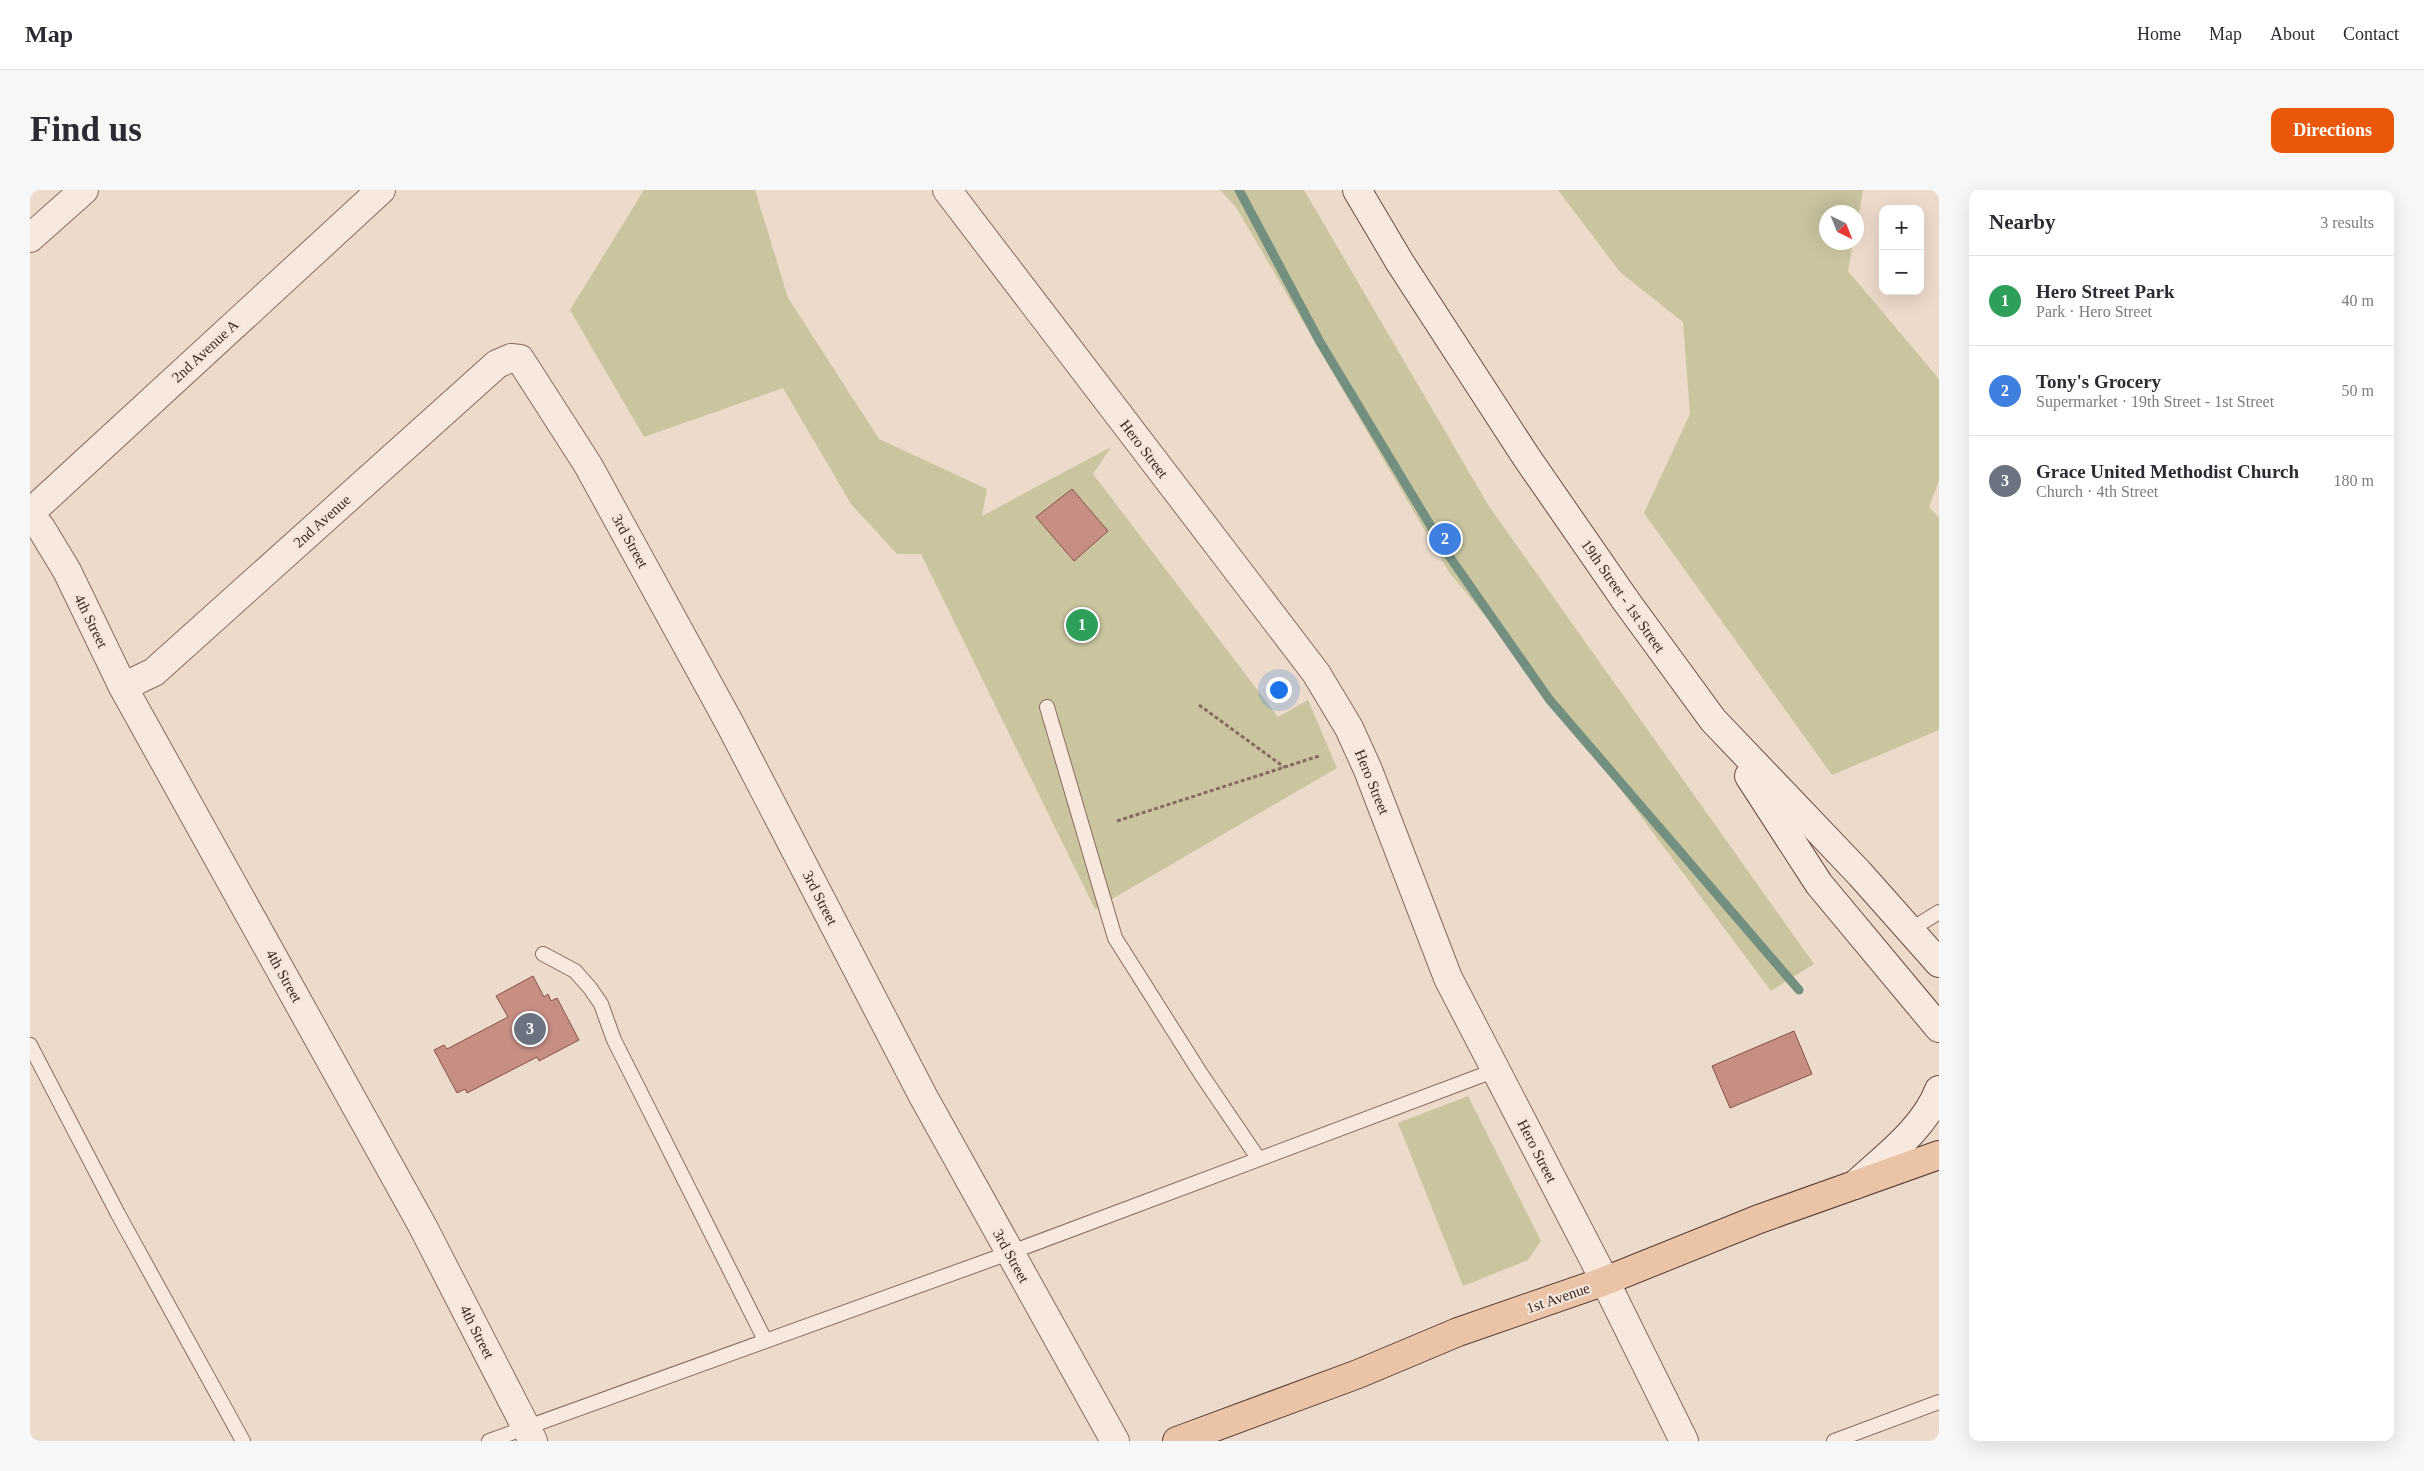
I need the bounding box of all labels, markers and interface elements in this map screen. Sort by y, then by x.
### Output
text: Map [25,21,73,47]
text: Home [2137,24,2181,44]
text: Map [2209,24,2242,44]
text: About [2270,24,2315,44]
text: Contact [2343,24,2399,44]
button: Directions [2271,108,2394,153]
text: Find us [30,110,142,149]
north arrow [1819,205,1864,250]
map controls [1879,205,1924,295]
button: + [1879,205,1924,250]
text: Nearby [1989,210,2056,234]
text: 3 results [2320,214,2374,231]
button: − [1879,250,1924,295]
text: Hero Street Park [2036,281,2175,302]
text: 1 [2001,292,2009,309]
text: 40 m [2342,292,2374,309]
text: Park · Hero Street [2036,303,2152,320]
street label: 2nd Avenue A [169,316,242,386]
text: Tony's Grocery [2036,371,2161,392]
text: 2 [2001,382,2009,399]
text: 50 m [2342,382,2374,399]
text: Supermarket · 19th Street - 1st Street [2036,393,2274,410]
street label: Hero Street [1117,417,1172,482]
text: Grace United Methodist Church [2036,461,2299,482]
text: 3 [2001,472,2009,489]
text: 180 m [2334,472,2374,489]
text: Church · 4th Street [2036,483,2158,500]
street label: 2nd Avenue [290,491,354,551]
street label: 3rd Street [609,511,652,571]
pin: 2 [1429,520,1461,558]
street label: 19th Street - 1st Street [1578,536,1668,656]
street label: 4th Street [71,591,111,651]
pin: 1 [1066,606,1098,644]
your location [1266,677,1292,703]
street label: Hero Street [1352,747,1393,818]
street label: 3rd Street [800,868,841,929]
street label: 4th Street [263,947,305,1006]
pin: 3 [514,1010,546,1048]
street label: Hero Street [1514,1117,1560,1186]
street label: 3rd Street [990,1226,1033,1286]
street label: 1st Avenue [1524,1280,1592,1316]
street label: 4th Street [457,1303,498,1362]

